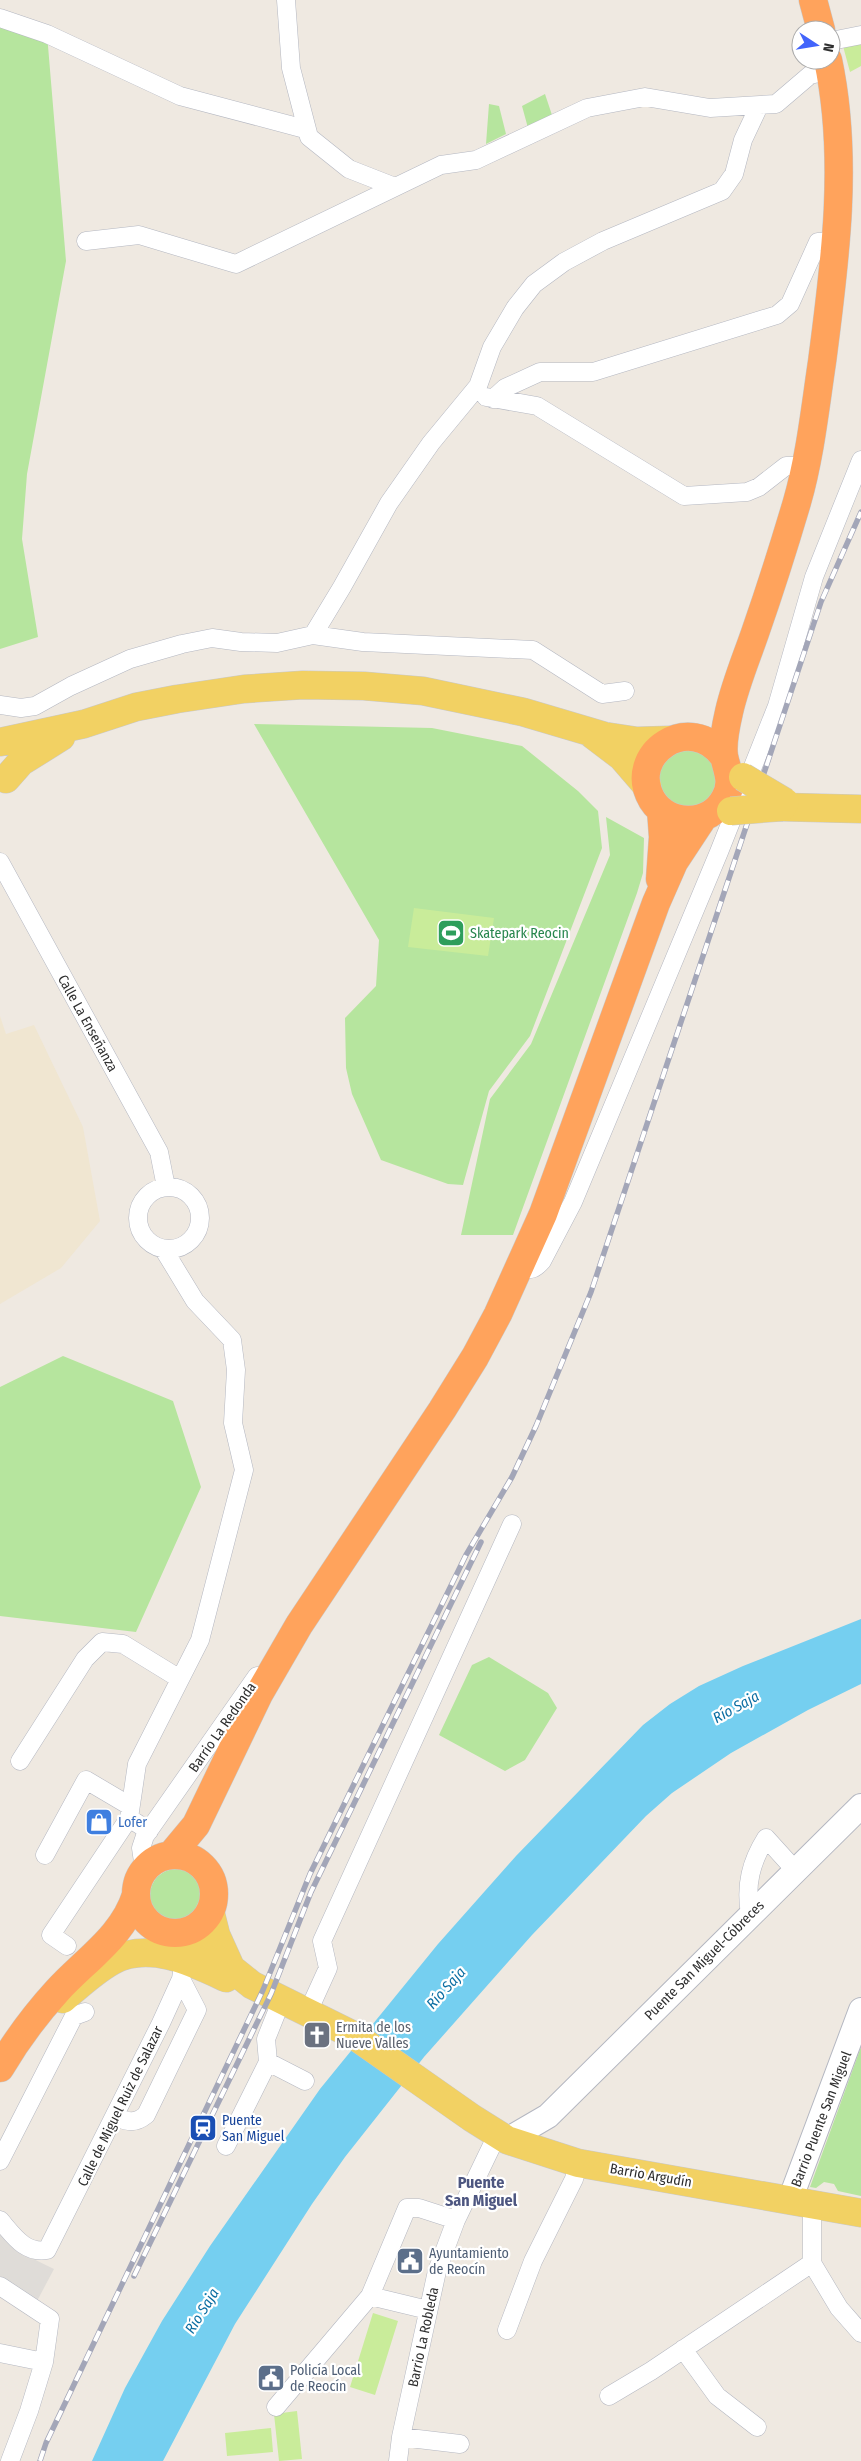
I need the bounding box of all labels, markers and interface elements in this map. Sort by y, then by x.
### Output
north arrow [791,20,841,70]
text: N [819,42,837,53]
sports icon: Skatepark Reocin [436,918,466,948]
place label: Skatepark Reocin [470,925,569,942]
street label: Calle La Enseñanza [54,972,121,1075]
street label: Barrio La Redonda [185,1679,260,1775]
water label: Río Saja [710,1687,762,1727]
shop icon: Lofer [84,1807,114,1837]
place label: Lofer [118,1814,147,1831]
street label: Puente San Miguel-Cóbreces [641,1897,768,2024]
water label: Río Saja [423,1963,470,2013]
place label: Ermita de los Nueve Valles [336,2019,411,2052]
church icon: Ermita de los Nueve Valles [302,2020,332,2050]
street label: Calle de Miguel Ruiz de Salazar [74,2023,167,2189]
street label: Barrio Puente San Miguel [788,2049,855,2189]
place label: Puente San Miguel [222,2112,285,2145]
station icon: Puente San Miguel [188,2113,218,2143]
street label: Barrio Argudín [609,2160,693,2191]
district label: Puente San Miguel [445,2173,518,2210]
place label: Ayuntamiento de Reocín [429,2245,509,2278]
public building icon: Ayuntamiento de Reocín [395,2246,425,2276]
water label: Río Saja [181,2285,223,2337]
street label: Barrio La Robleda [405,2285,442,2389]
place label: Policía Local de Reocín [290,2362,361,2395]
public building icon: Policía Local de Reocín [256,2363,286,2393]

